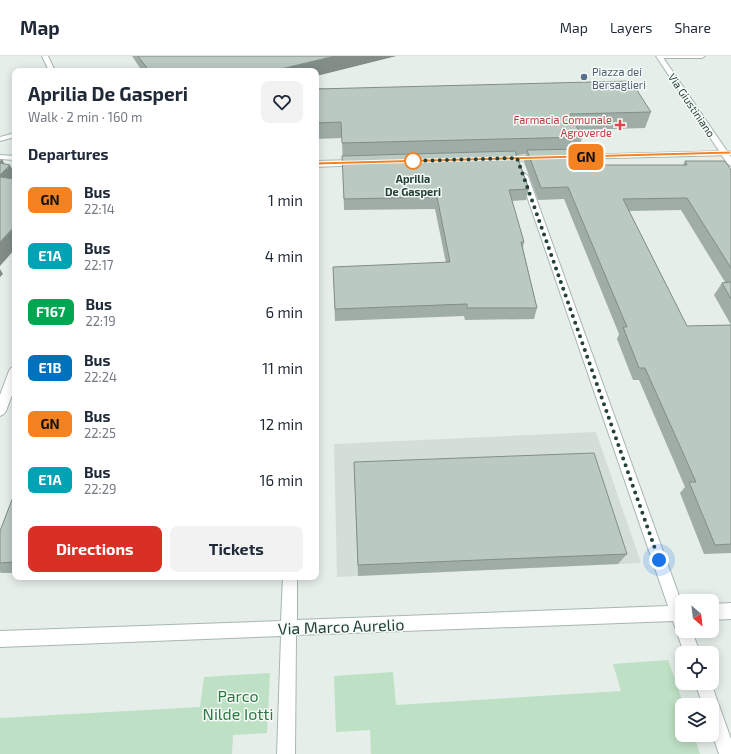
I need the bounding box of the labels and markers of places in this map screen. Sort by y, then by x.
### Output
place label: Piazza dei Bersaglieri [592,65,646,91]
marker: Piazza dei Bersaglieri [579,72,589,82]
place label: Farmacia Comunale Agroverde [514,113,612,139]
marker: Farmacia Comunale Agroverde [615,120,625,130]
marker: Aprilia De Gasperi [404,152,422,170]
place label: Aprilia De Gasperi [385,172,441,198]

